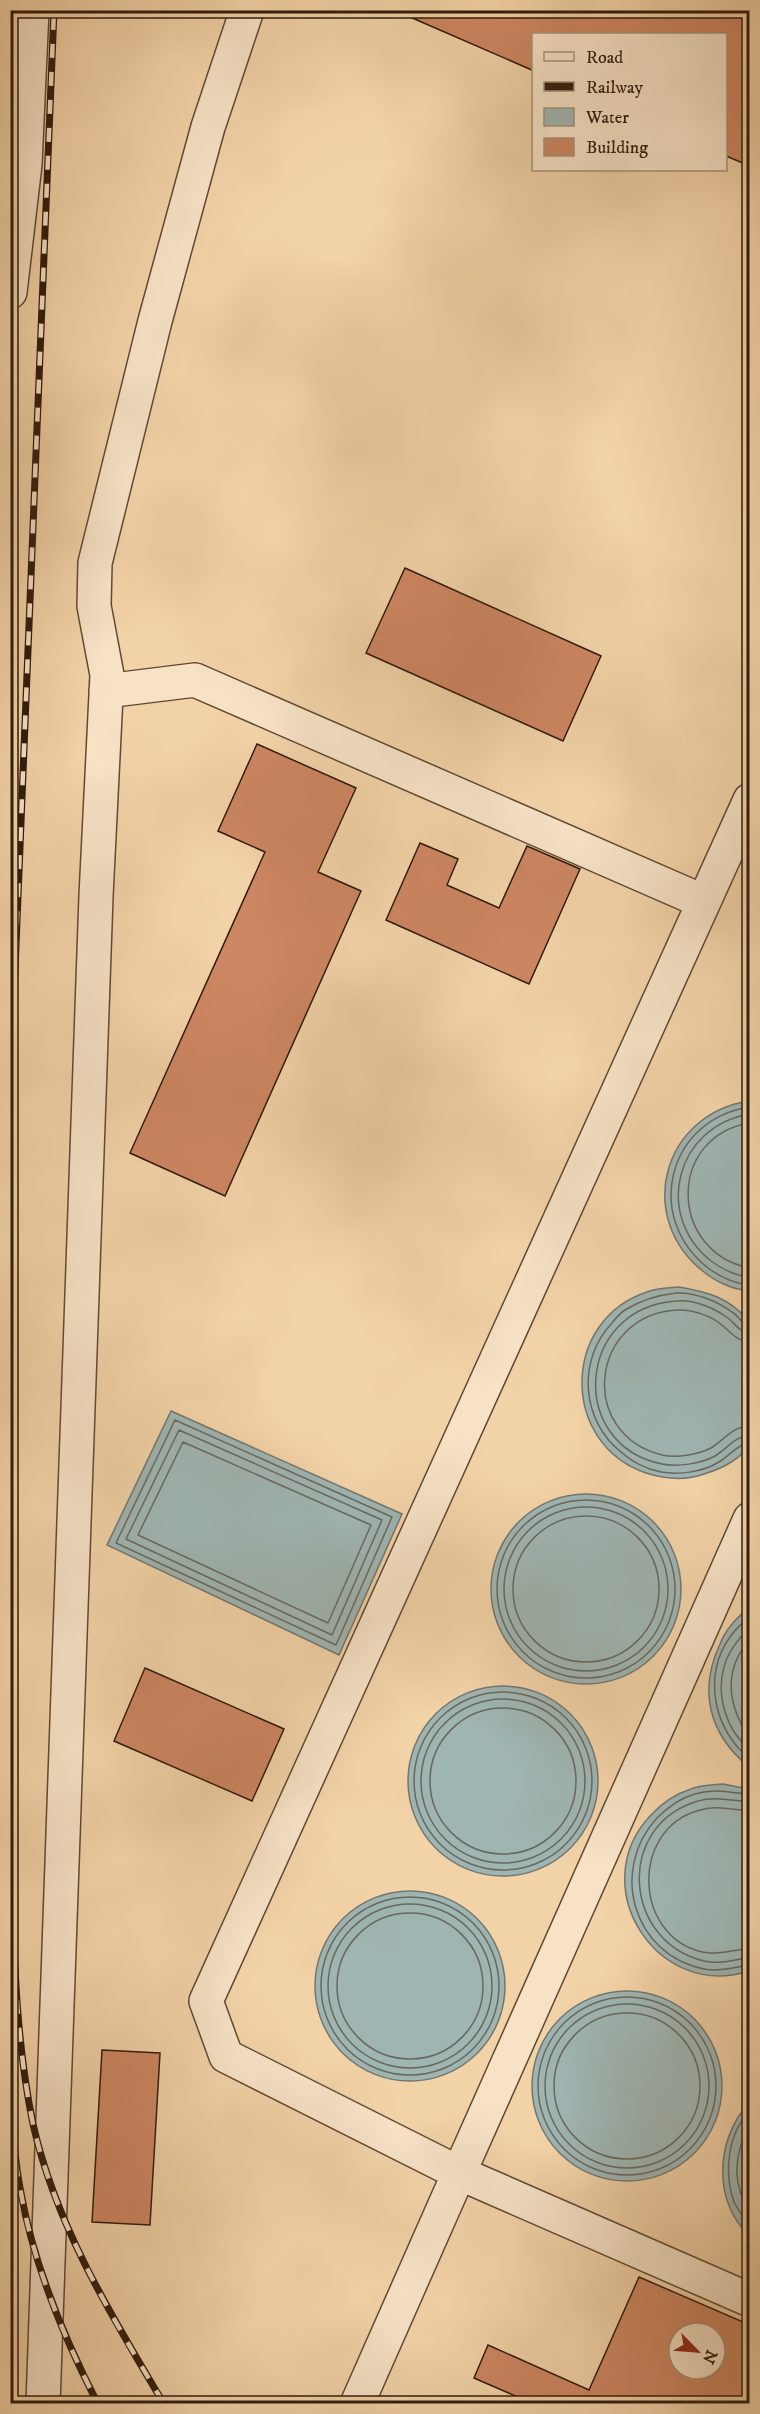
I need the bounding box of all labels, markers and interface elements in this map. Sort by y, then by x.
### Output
legend [532,33,727,171]
text: Road [586,47,623,69]
text: Railway [586,77,644,99]
text: Water [585,107,629,129]
text: Building [586,137,648,159]
north arrow [667,2321,727,2381]
text: N [698,2347,722,2367]

